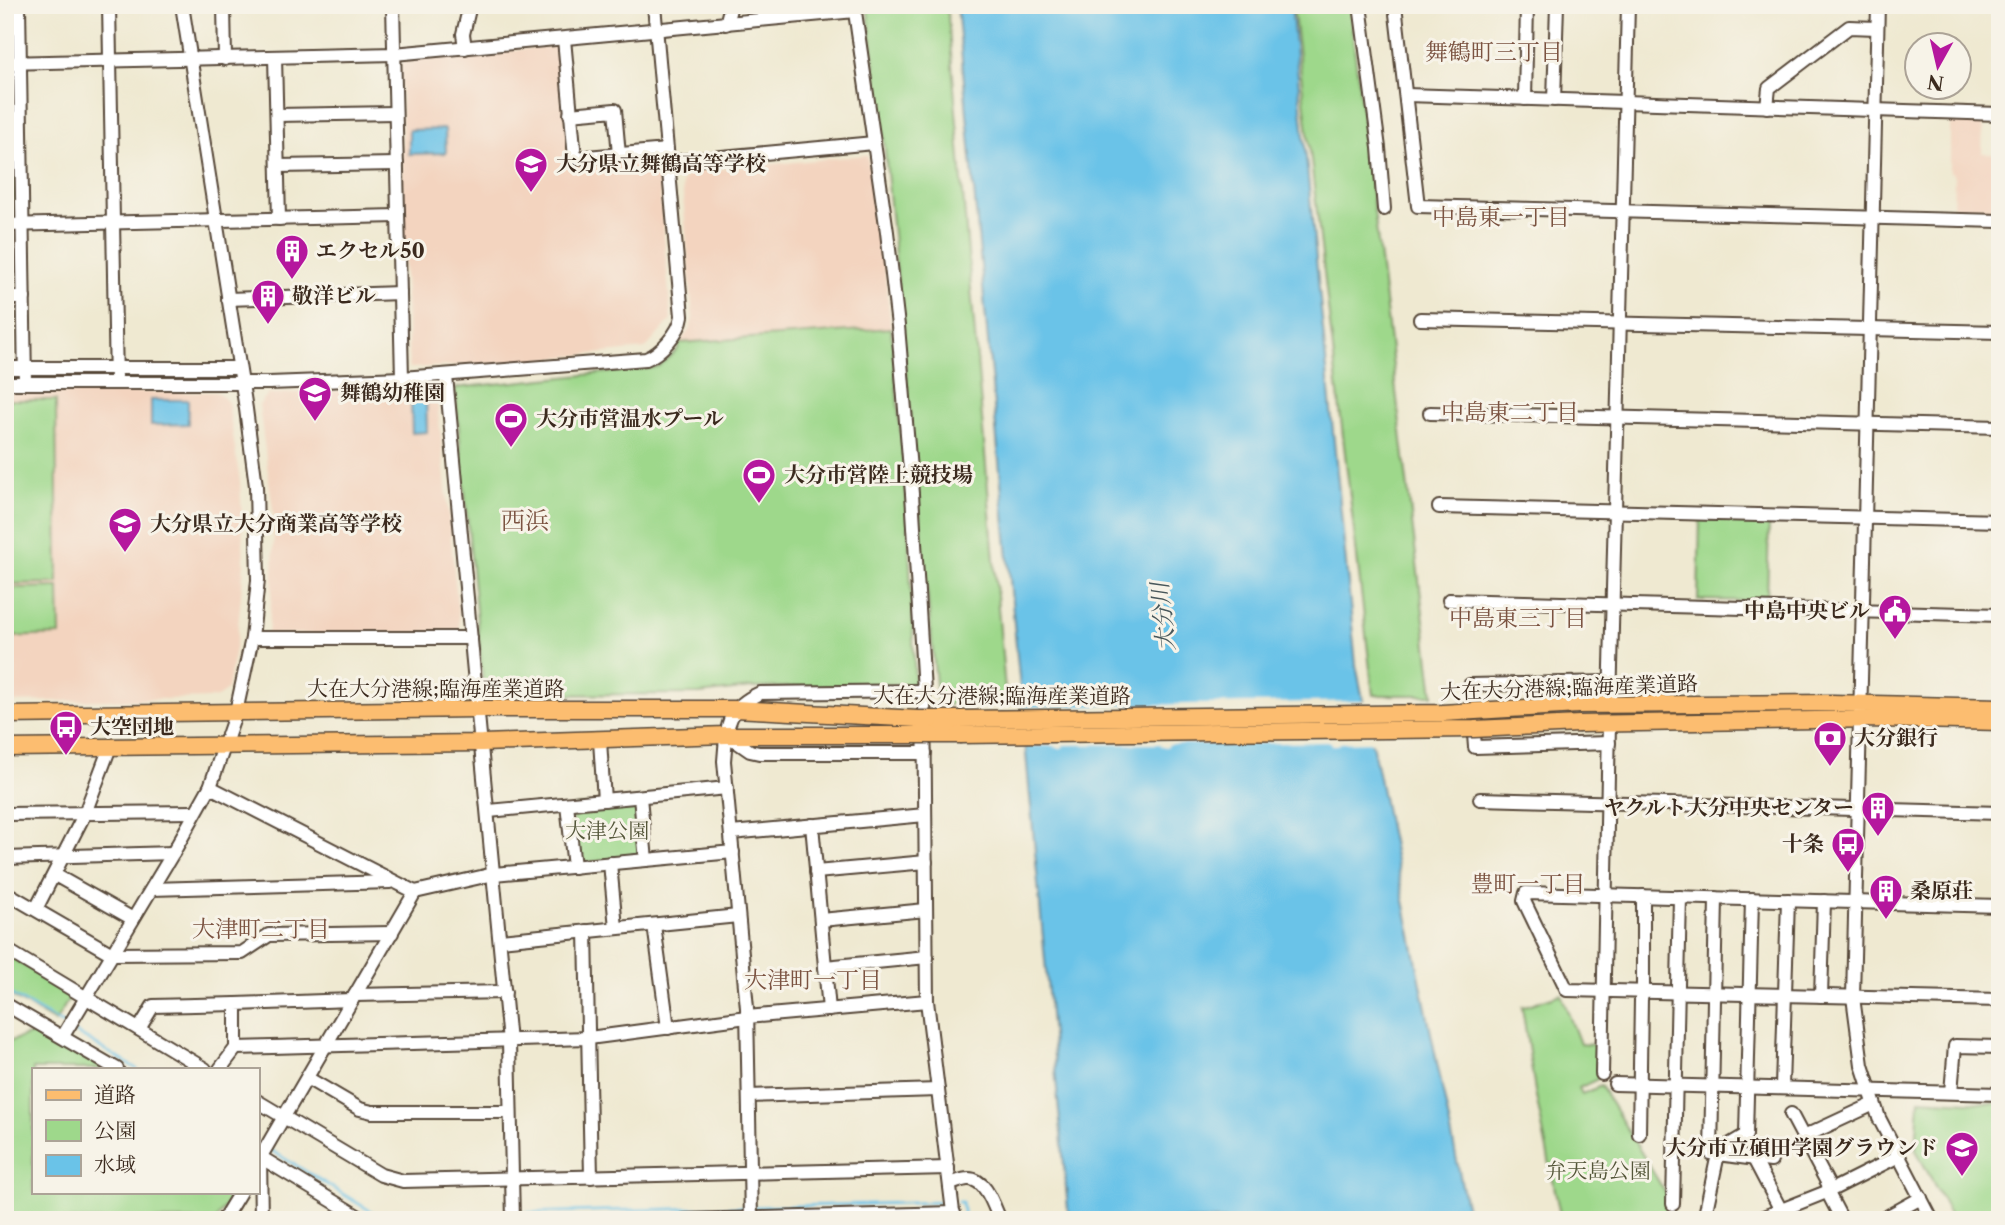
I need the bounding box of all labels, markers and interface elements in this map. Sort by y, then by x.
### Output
north arrow [1904,32,1974,102]
district label: 舞鶴町三丁目 [1425,38,1563,66]
text: N [1926,70,1945,95]
school or university icon: 大分県立舞鶴高等学校 [512,145,550,194]
place label: 大分県立舞鶴高等学校 [556,151,766,176]
district label: 中島東一丁目 [1432,203,1570,231]
building icon: エクセル50 [273,232,311,281]
place label: エクセル50 [316,238,425,263]
building icon: 敬洋ビル [249,277,287,326]
place label: 敬洋ビル [292,283,376,308]
school or university icon: 舞鶴幼稚園 [296,374,334,423]
place label: 舞鶴幼稚園 [340,380,445,405]
district label: 中島東二丁目 [1441,398,1579,426]
sports icon: 大分市営温水プール [492,400,530,449]
place label: 大分市営温水プール [536,406,724,431]
sports icon: 大分市営陸上競技場 [740,456,778,505]
place label: 大分市営陸上競技場 [784,462,973,487]
school or university icon: 大分県立大分商業高等学校 [106,505,144,554]
district label: 西浜 [501,506,549,535]
place label: 大分県立大分商業高等学校 [150,511,402,536]
water label: 大分川 [1145,578,1181,653]
public building icon: 中島中央ビル [1876,592,1914,641]
place label: 中島中央ビル [1744,598,1870,623]
district label: 中島東三丁目 [1449,604,1587,632]
street label: 大在大分港線;臨海産業道路 [1440,671,1698,704]
street label: 大在大分港線;臨海産業道路 [307,676,565,701]
street label: 大在大分港線;臨海産業道路 [873,683,1131,708]
bus stop icon: 大空団地 [47,708,85,757]
place label: 大空団地 [90,714,174,739]
bank icon: 大分銀行 [1811,719,1849,768]
place label: 大分銀行 [1854,725,1938,750]
building icon: ヤクルト大分中央センター [1859,789,1897,838]
place label: ヤクルト大分中央センター [1603,795,1854,820]
park label: 大津公園 [565,818,649,843]
bus stop icon: 十条 [1829,825,1867,874]
place label: 十条 [1782,831,1824,856]
district label: 豊町一丁目 [1471,870,1586,898]
building icon: 桑原荘 [1867,872,1905,921]
place label: 桑原荘 [1910,878,1973,903]
district label: 大津町二丁目 [192,915,330,943]
district label: 大津町一丁目 [744,966,882,994]
legend [32,1068,259,1194]
text: 道路 [94,1082,136,1107]
text: 公園 [94,1118,136,1143]
school or university icon: 大分市立碩田学園グラウンド [1943,1129,1981,1178]
place label: 大分市立碩田学園グラウンド [1665,1135,1938,1160]
text: 水域 [94,1152,136,1177]
park label: 弁天島公園 [1546,1158,1651,1183]

